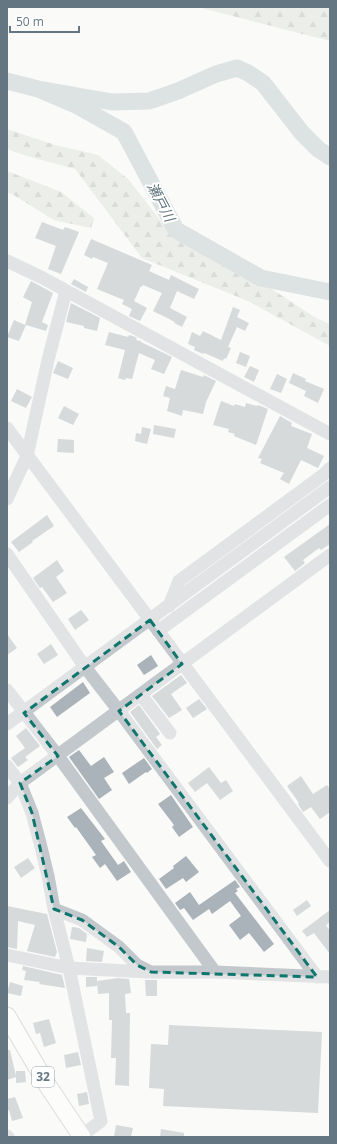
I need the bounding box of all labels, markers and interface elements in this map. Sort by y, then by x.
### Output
scale bar [10,8,79,34]
text: 50 m [16,13,44,30]
water label: 瀬戸川 [143,179,181,227]
road number: 32 [32,1067,54,1087]

